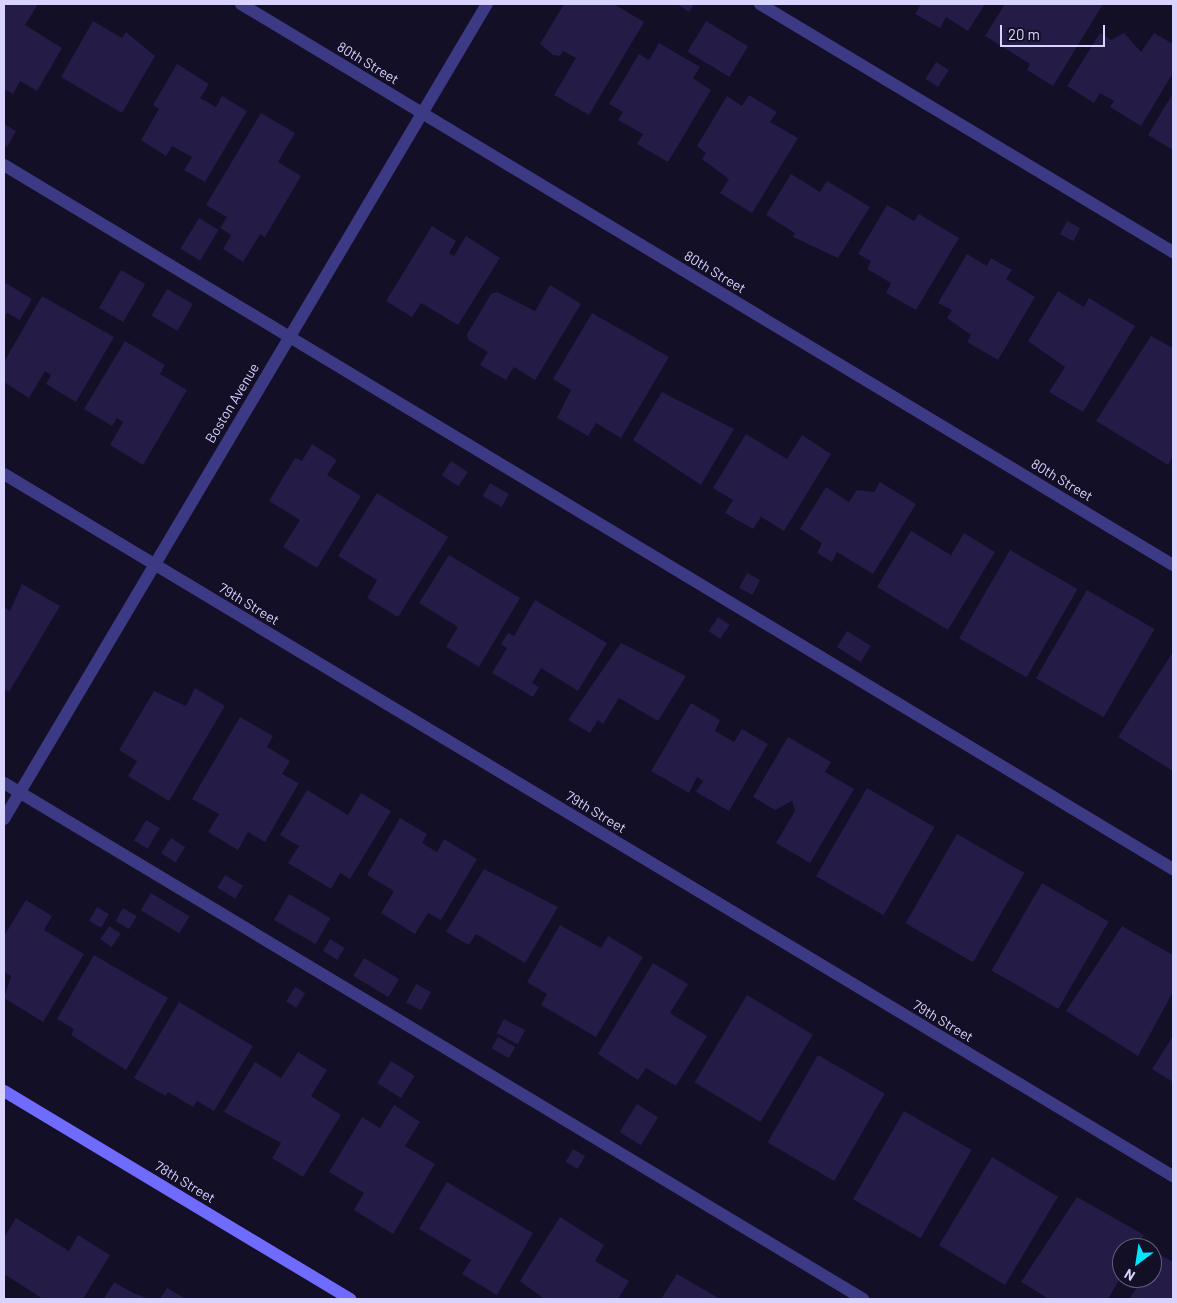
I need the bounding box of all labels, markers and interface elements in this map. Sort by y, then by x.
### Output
scale bar [1002,15,1107,47]
text: 20 m [1008,25,1040,43]
street label: 80th Street [334,38,402,88]
street label: 80th Street [681,247,749,297]
street label: Boston Avenue [201,360,263,446]
street label: 80th Street [1028,455,1096,505]
street label: 79th Street [216,579,282,629]
street label: 79th Street [563,787,629,837]
street label: 79th Street [910,996,976,1046]
street label: 78th Street [152,1157,218,1207]
north arrow [1112,1238,1162,1288]
text: N [1121,1266,1138,1285]

